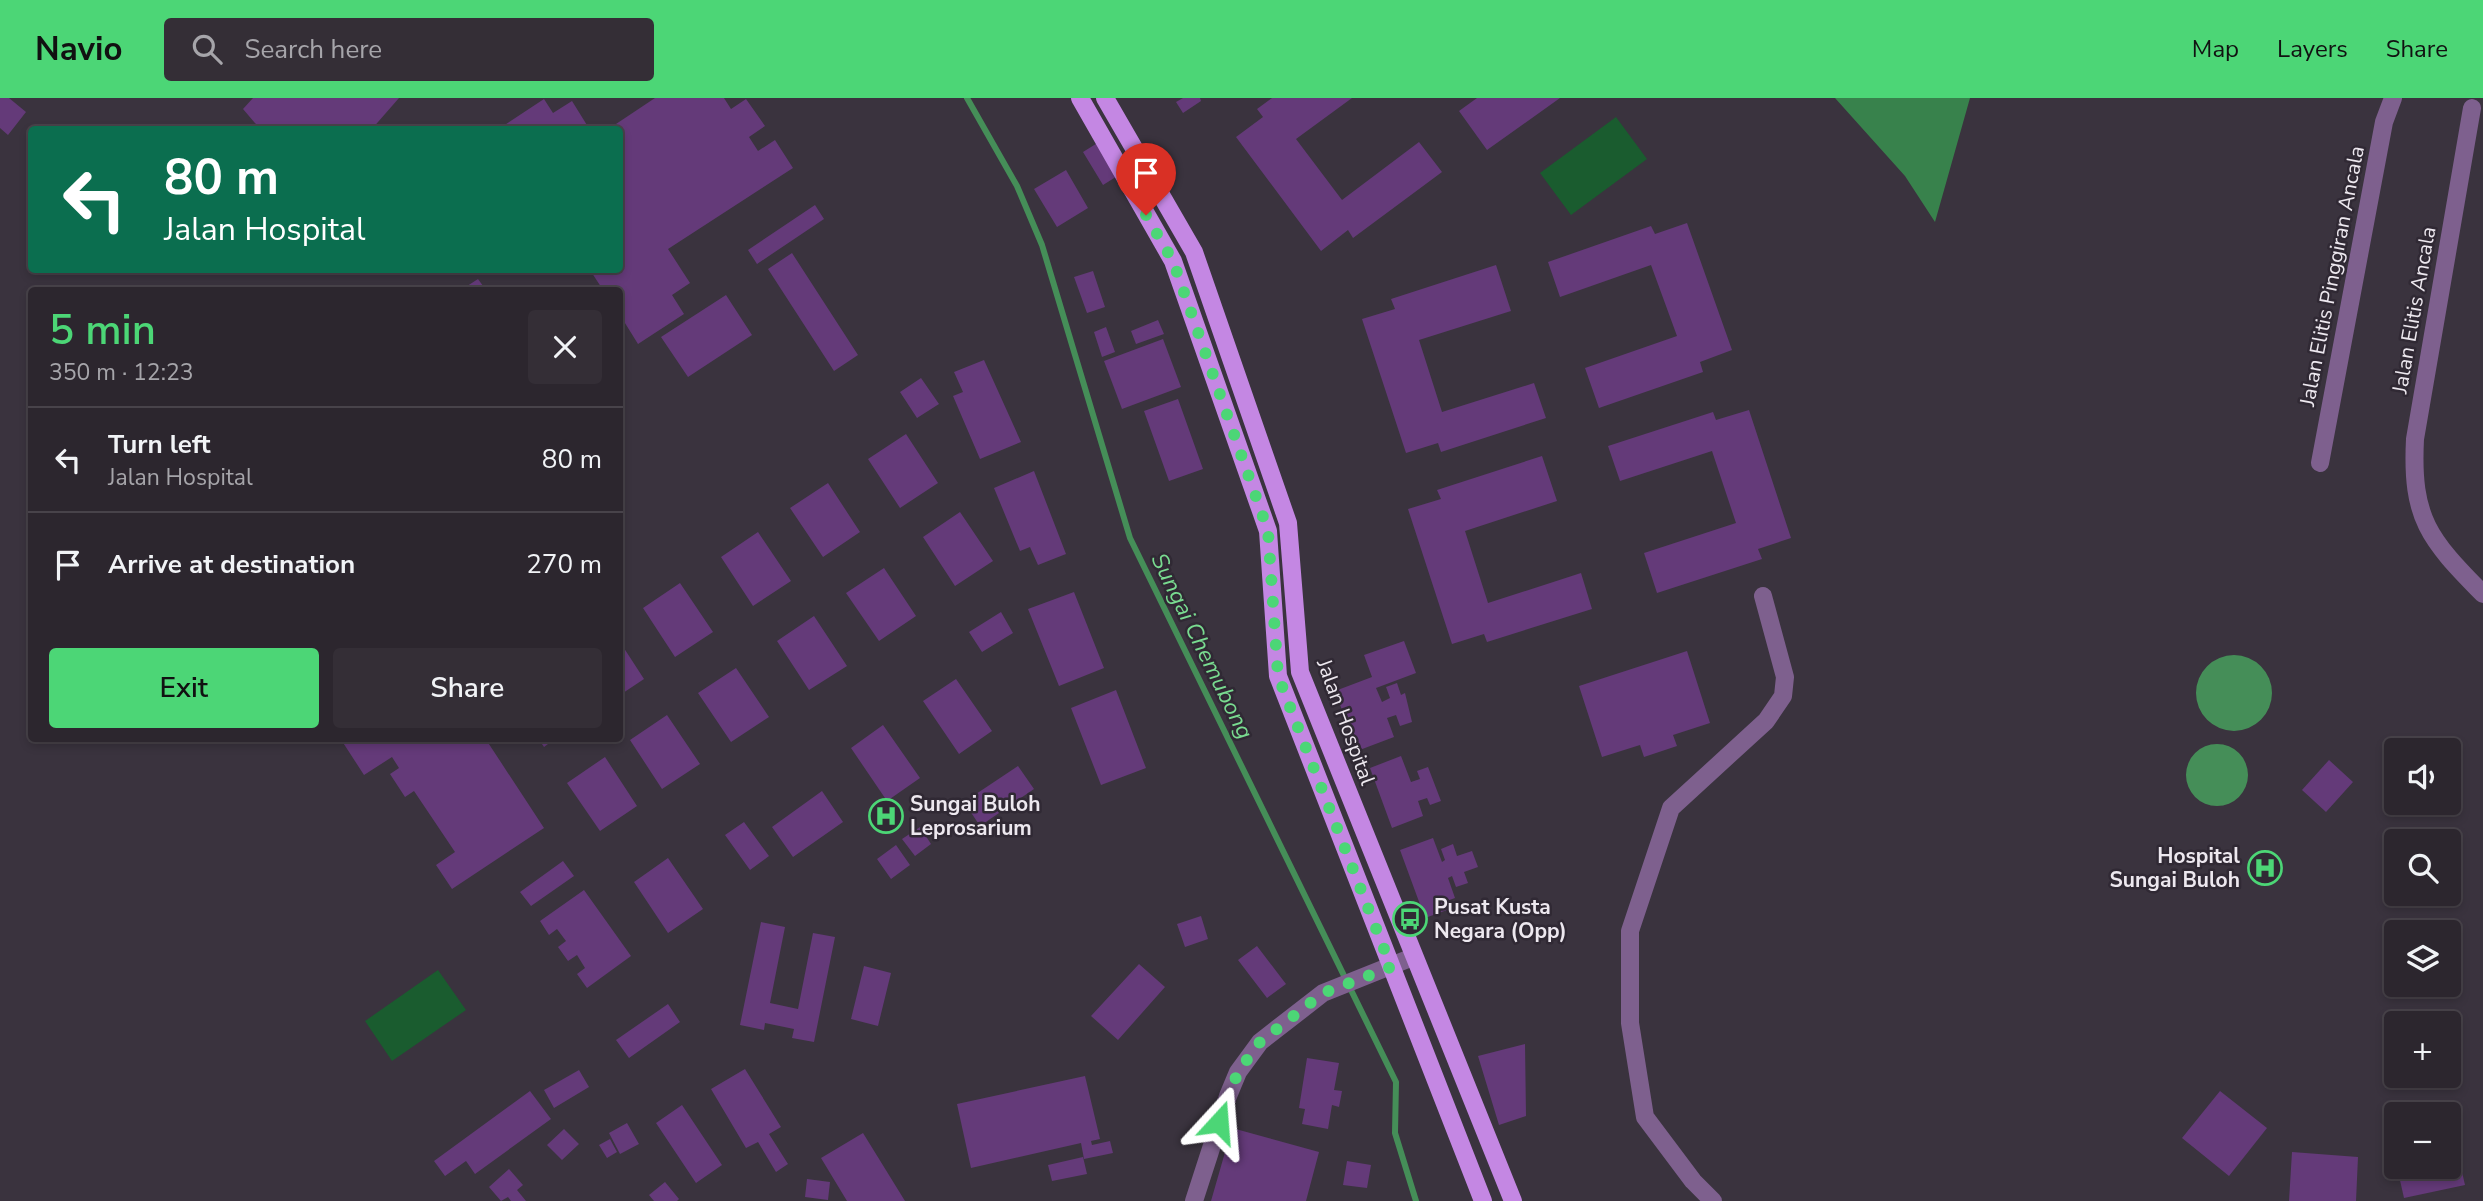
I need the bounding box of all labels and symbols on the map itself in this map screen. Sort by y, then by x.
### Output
pin [1116,143,1176,215]
street label: Jalan Elitis Pinggiran Ancala [2293,144,2371,409]
street label: Jalan Elitis Ancala [2385,224,2442,397]
water label: Sungai Chemubong [1144,548,1260,744]
street label: Jalan Hospital [1310,654,1382,790]
place label: Sungai Buloh Leprosarium [910,790,1040,842]
hospital icon: Sungai Buloh Leprosarium [867,797,905,835]
place label: Hospital Sungai Buloh [2110,842,2240,894]
hospital icon: Hospital Sungai Buloh [2246,849,2284,887]
place label: Pusat Kusta Negara (Opp) [1434,893,1567,945]
bus stop icon: Pusat Kusta Negara (Opp) [1391,900,1429,938]
position arrow [1182,1085,1256,1159]

